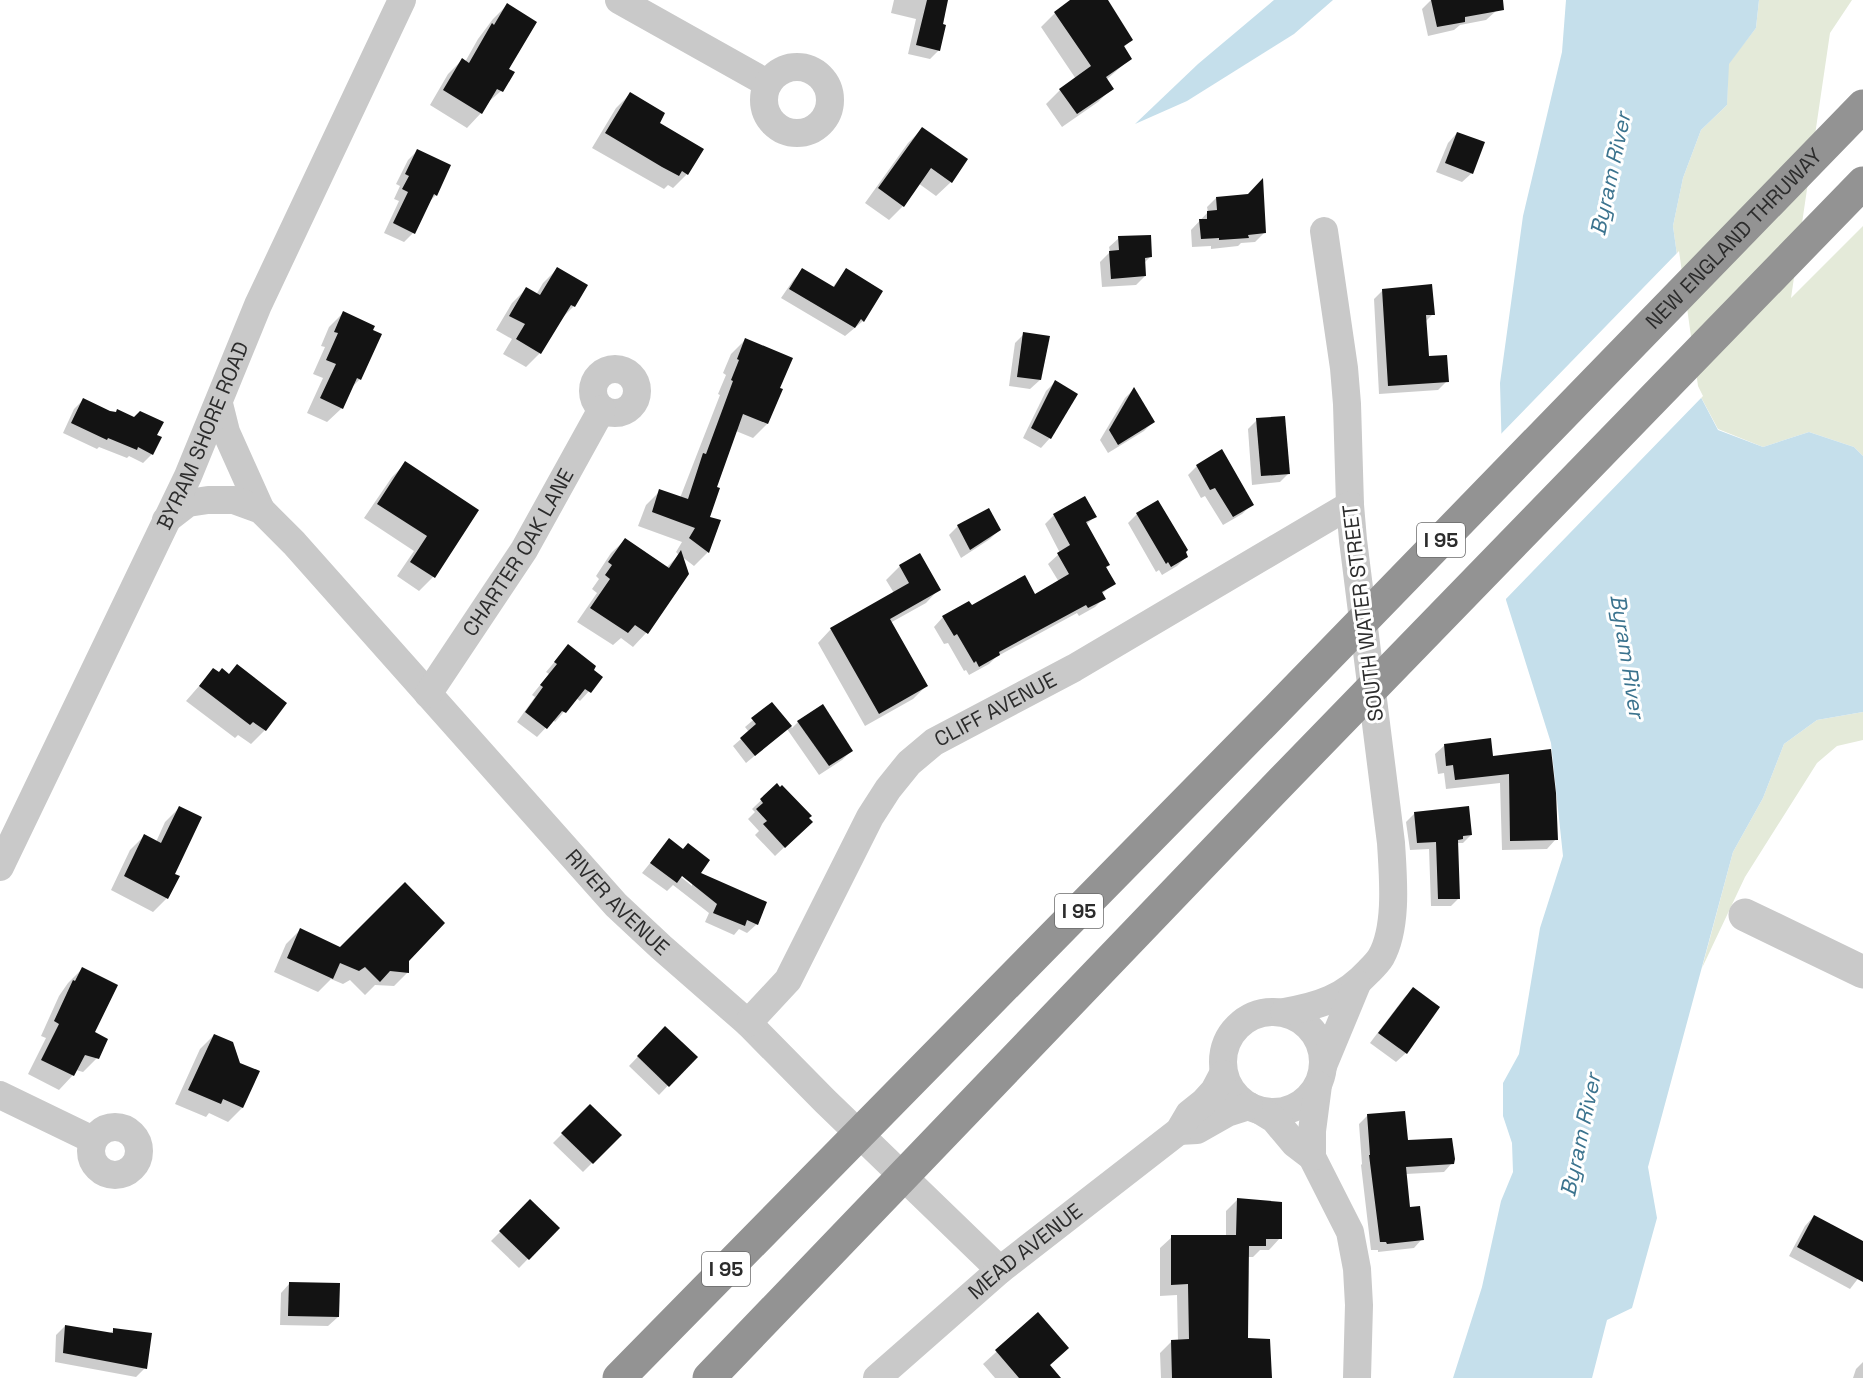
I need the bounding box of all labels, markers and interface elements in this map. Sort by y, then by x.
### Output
water label: Byram River [1583,107,1637,238]
street label: NEW ENGLAND THRUWAY [1639,142,1828,335]
street label: BYRAM SHORE ROAD [150,337,255,534]
street label: CHARTER OAK LANE [456,464,579,641]
street label: SOUTH WATER STREET [1336,503,1389,723]
road number: I 95 [1417,523,1465,557]
water label: Byram River [1604,592,1652,723]
street label: CLIFF AVENUE [929,666,1061,752]
street label: RIVER AVENUE [560,843,675,961]
road number: I 95 [1055,894,1103,928]
water label: Byram River [1553,1068,1607,1199]
street label: MEAD AVENUE [962,1197,1088,1305]
road number: I 95 [702,1252,750,1286]

